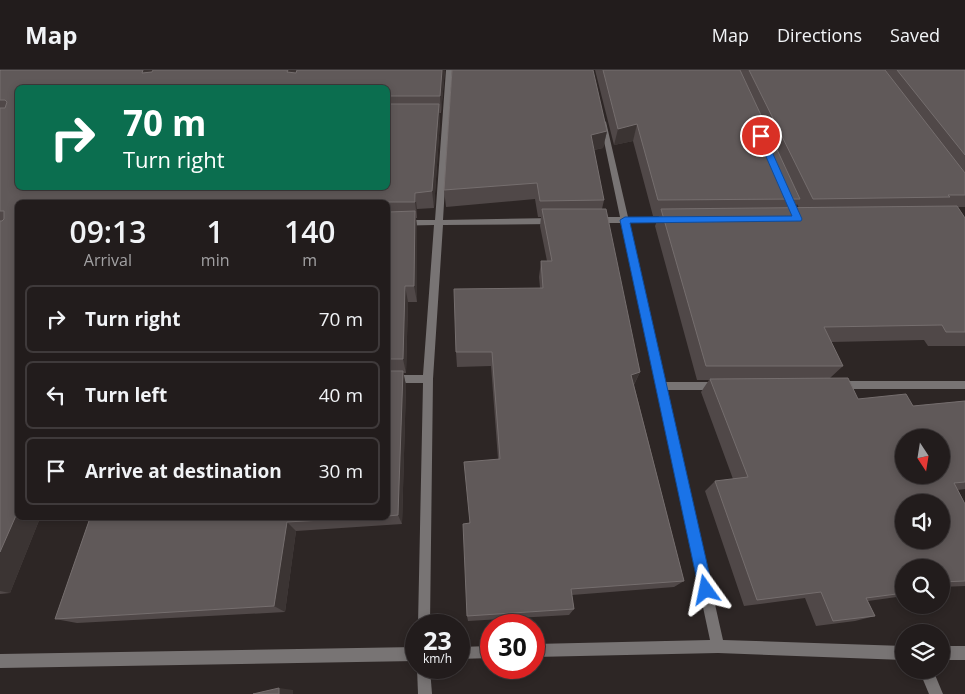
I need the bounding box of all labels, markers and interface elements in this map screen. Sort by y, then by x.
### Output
text: Map [25,18,77,51]
text: Map [712,23,749,47]
text: Directions [777,23,862,47]
text: Saved [890,23,940,47]
text: 70 m [123,99,206,146]
icon: right [40,105,105,170]
pin [740,115,782,157]
icon: arrive [747,122,775,150]
text: Turn right [123,144,225,174]
text: 09:13 [70,211,146,252]
text: 1 [207,211,224,252]
text: 140 [284,211,335,252]
text: Arrival [84,249,132,271]
text: min [201,249,230,271]
text: m [302,249,317,271]
icon: right [42,305,70,333]
text: Turn right [85,306,180,332]
text: 70 m [319,306,363,332]
icon: left [42,381,70,409]
text: Turn left [85,382,167,408]
text: 40 m [319,382,363,408]
north arrow [895,429,950,484]
map controls [895,429,950,679]
icon: arrive [42,457,70,485]
text: Arrive at destination [85,458,282,484]
text: 30 m [319,458,363,484]
button: sound [895,494,950,549]
button: search [895,559,950,614]
position arrow [679,563,731,615]
speed limit sign: 30 [480,614,545,679]
text: 23 [423,623,452,657]
button: layers [895,624,950,679]
text: km/h [423,650,452,667]

